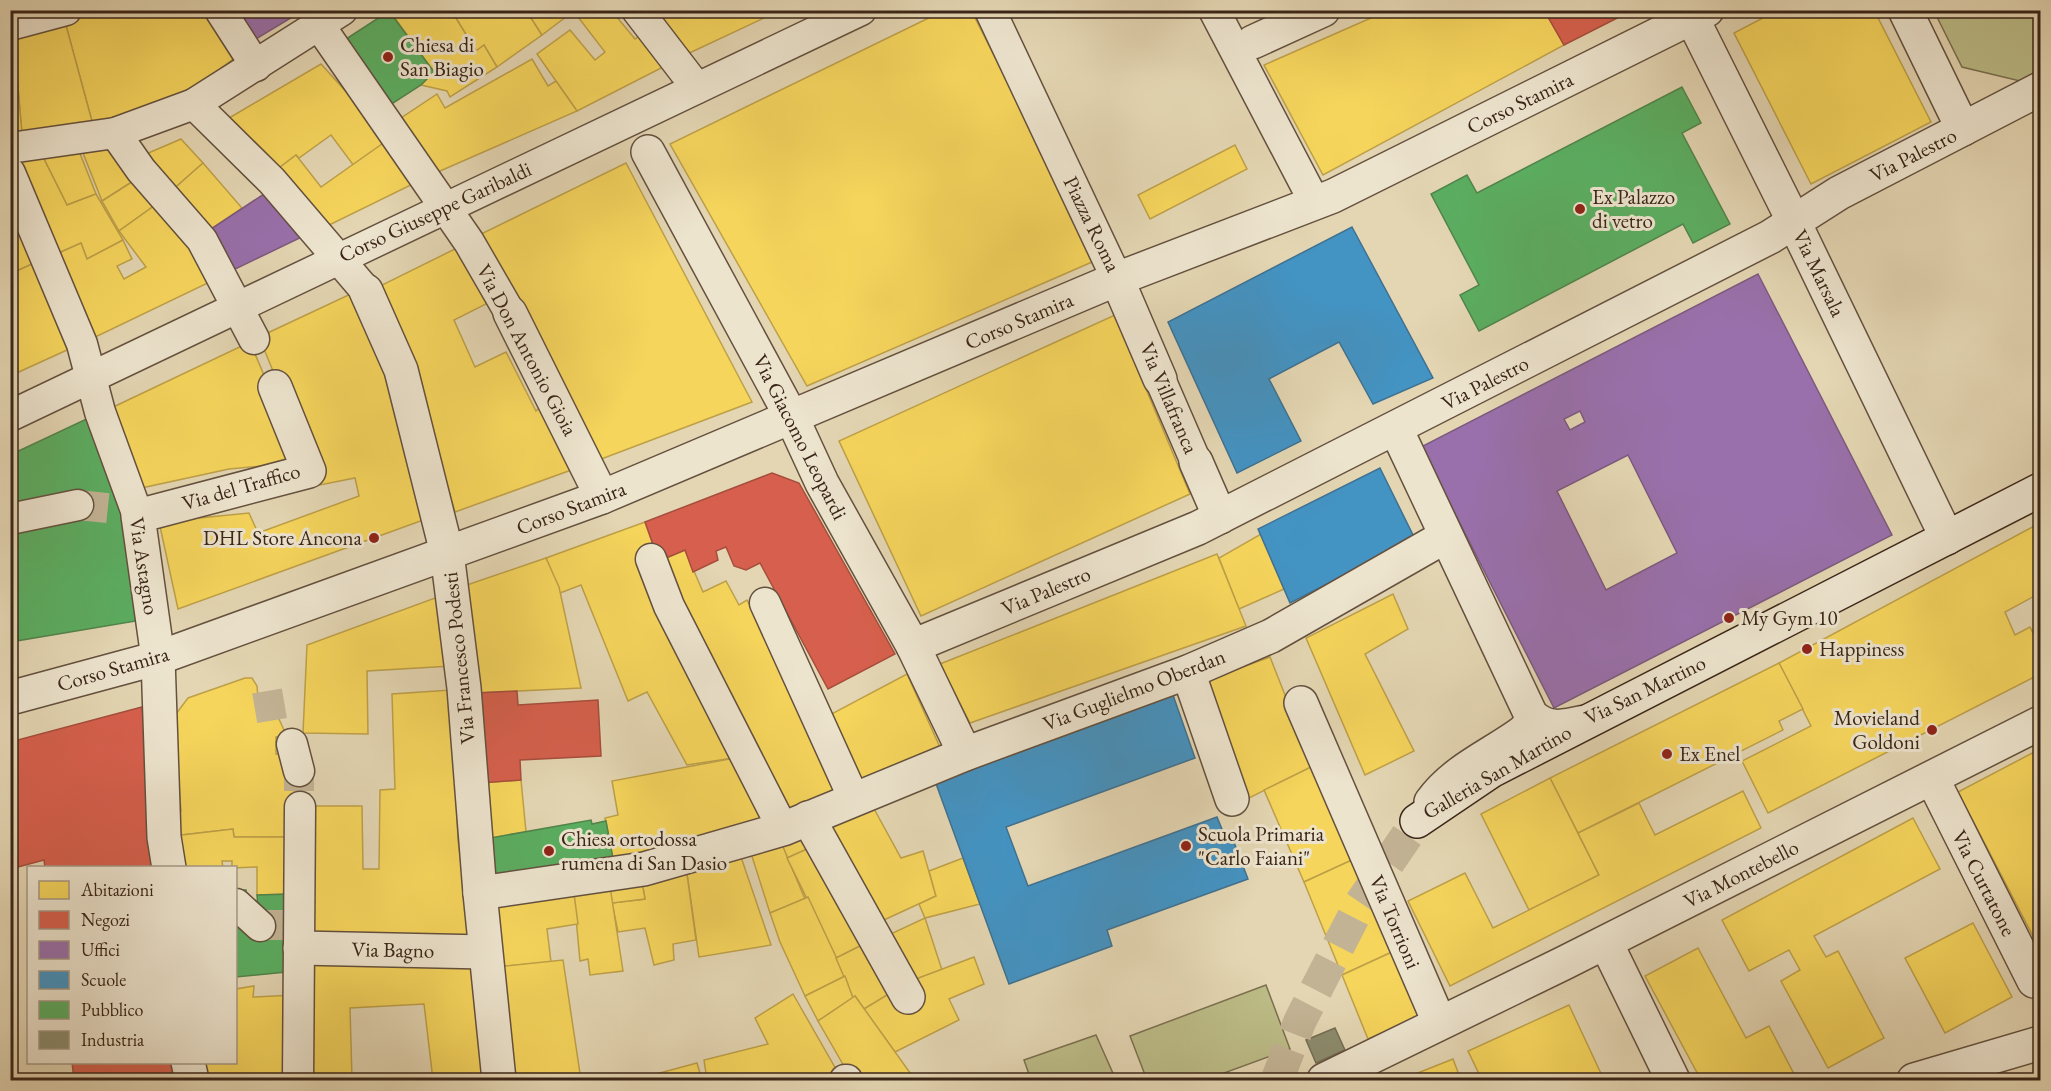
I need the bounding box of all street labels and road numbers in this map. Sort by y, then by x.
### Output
street label: Corso Stamira [1462,65,1578,140]
street label: Via Palestro [1865,121,1961,188]
street label: Corso Giuseppe Garibaldi [334,155,536,268]
street label: Piazza Roma [1058,171,1127,277]
street label: Via Marsala [1787,225,1852,321]
street label: Via Don Antonio Gioia [471,259,584,441]
street label: Corso Stamira [960,285,1078,355]
street label: Via Villafranca [1134,338,1205,458]
street label: Via Palestro [1437,349,1533,416]
street label: Via Giacomo Leopardi [747,350,854,524]
street label: Via del Traffico [179,457,303,516]
street label: Corso Stamira [512,474,630,541]
street label: Via Astagno [123,515,166,617]
street label: Via Palestro [997,560,1095,621]
street label: Via Francesco Podesti [436,571,481,745]
street label: Corso Stamira [54,639,173,697]
street label: Via Guglielmo Oberdan [1039,642,1229,737]
street label: Via San Martino [1580,648,1710,731]
street label: Galleria San Martino [1418,718,1576,825]
street label: Via Curtatone [1946,825,2023,940]
street label: Via Montebello [1679,833,1803,914]
street label: Via Torrioni [1364,871,1427,973]
street label: Via Bagno [351,935,435,964]

